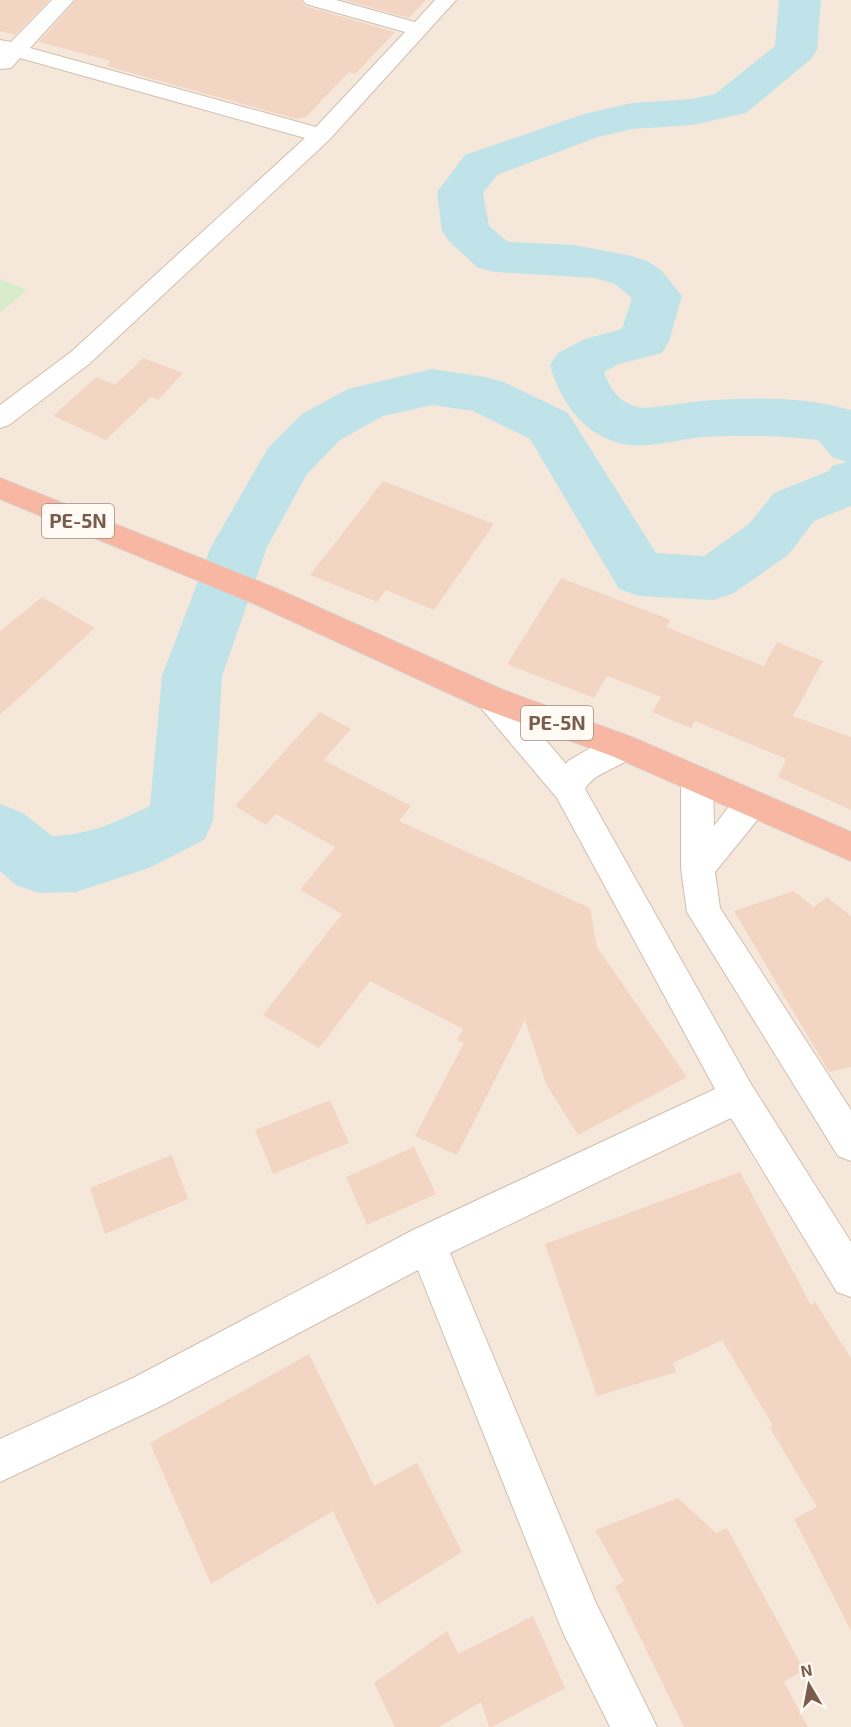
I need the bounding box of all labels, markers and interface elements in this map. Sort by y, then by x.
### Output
road number: PE-5N [42,504,114,538]
road number: PE-5N [521,706,593,740]
north arrow [779,1655,839,1715]
text: N [799,1659,814,1680]

